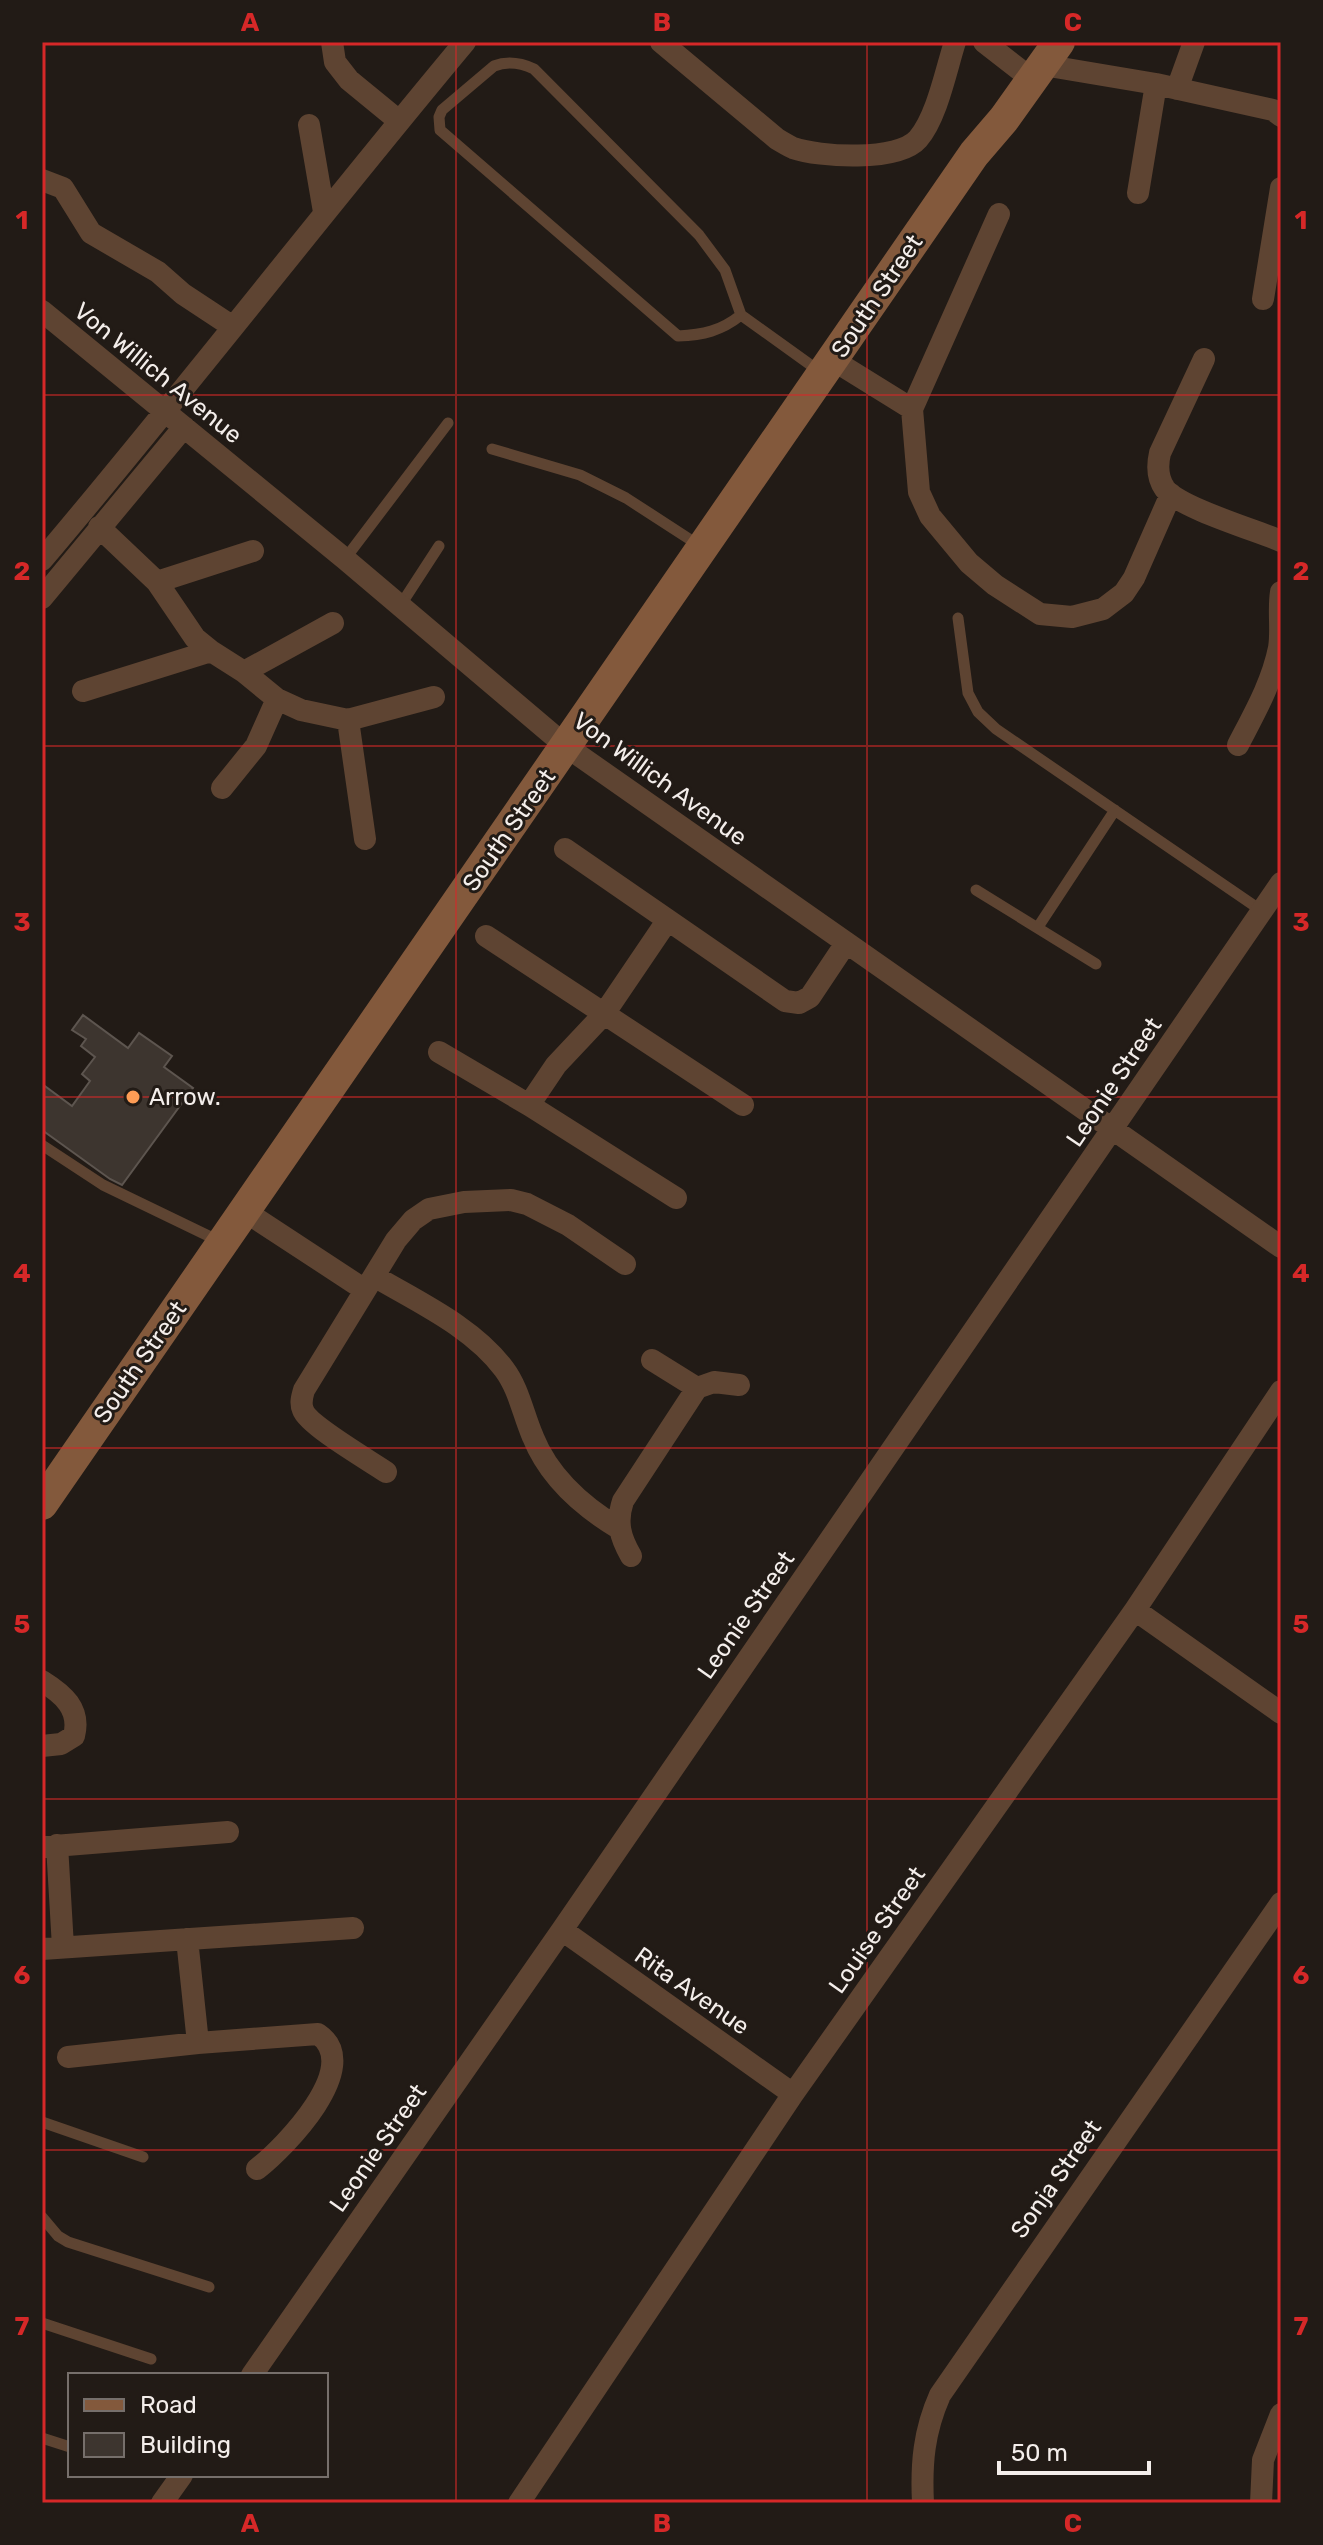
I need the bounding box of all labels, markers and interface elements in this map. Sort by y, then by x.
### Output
text: A [241,7,260,38]
text: B [653,7,671,38]
text: C [1064,7,1082,38]
text: 1 [16,205,28,236]
text: 1 [1295,205,1307,236]
street label: South Street [826,229,928,363]
street label: Von Willich Avenue [68,297,248,449]
text: 2 [14,556,30,587]
text: 2 [1293,556,1309,587]
street label: Von Willich Avenue [568,707,752,851]
street label: South Street [457,764,561,896]
text: 3 [13,907,31,938]
text: 3 [1292,907,1310,938]
street label: Leonie Street [1061,1012,1167,1152]
place label: Arrow. [149,1083,221,1111]
marker: Arrow. [124,1088,142,1106]
text: 4 [13,1258,31,1289]
text: 4 [1292,1258,1310,1289]
street label: South Street [88,1296,192,1428]
street label: Leonie Street [692,1546,800,1684]
text: 5 [14,1609,30,1640]
text: 5 [1293,1609,1309,1640]
street label: Louise Street [823,1861,931,1999]
street label: Rita Avenue [629,1941,755,2041]
text: 6 [14,1960,31,1991]
text: 6 [1293,1960,1310,1991]
street label: Leonie Street [324,2079,432,2217]
street label: Sonja Street [1005,2115,1107,2243]
text: 7 [15,2311,30,2342]
text: 7 [1294,2311,1309,2342]
legend [68,2373,328,2477]
text: Road [140,2391,197,2419]
scale bar [999,2425,1149,2475]
text: Building [140,2431,231,2459]
text: 50 m [1011,2439,1068,2467]
text: A [241,2508,260,2539]
text: B [653,2508,671,2539]
text: C [1064,2508,1082,2539]

